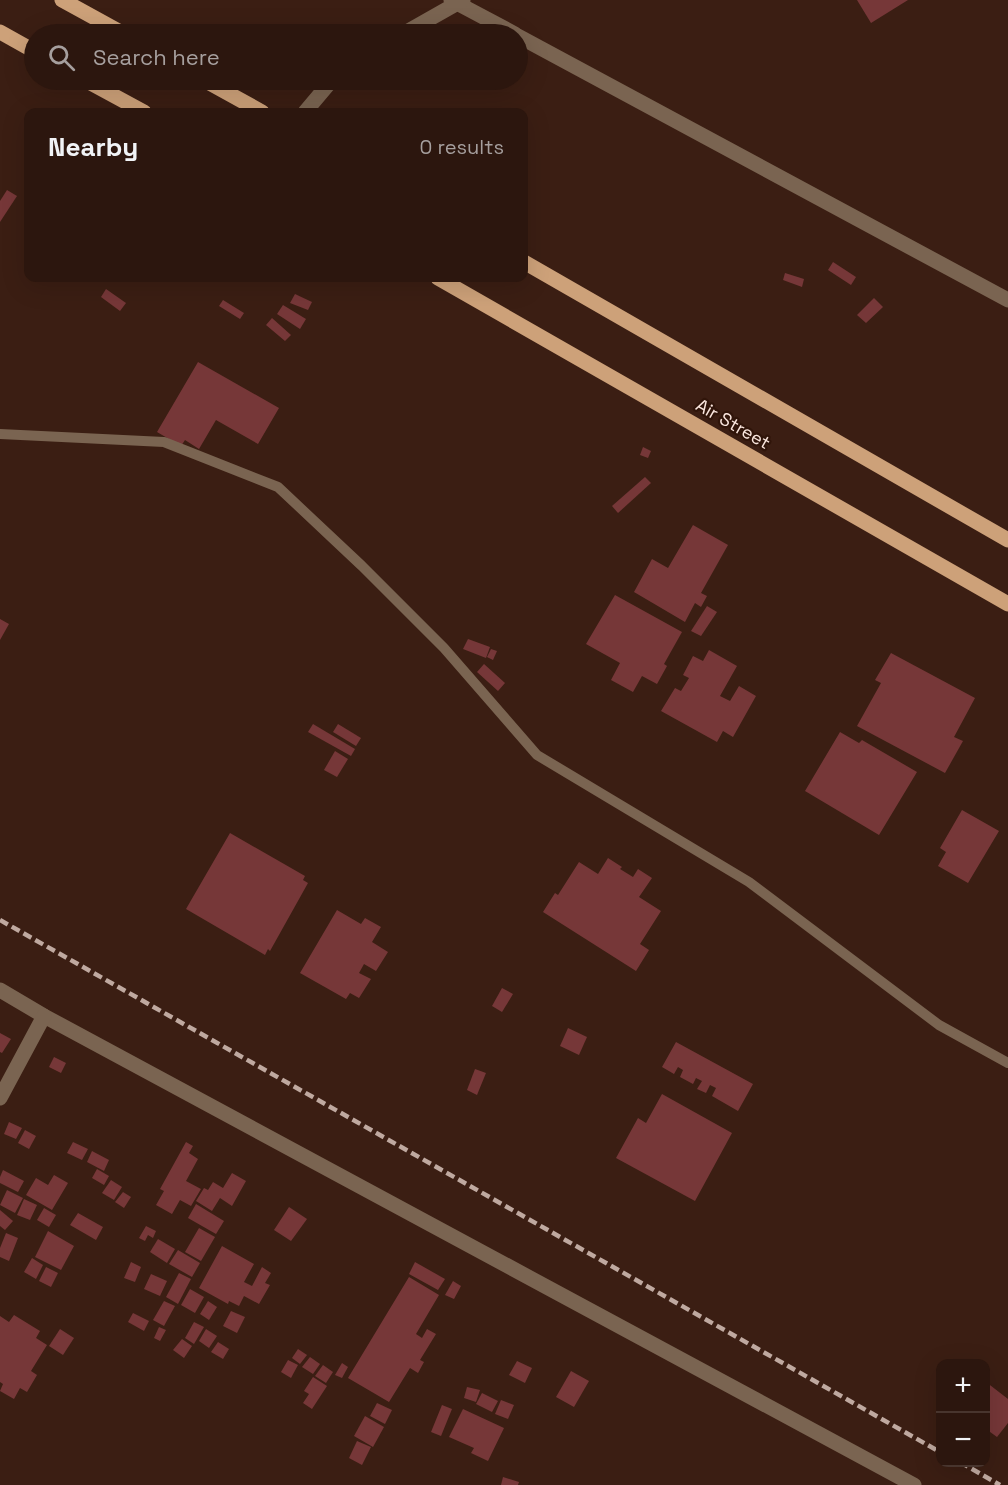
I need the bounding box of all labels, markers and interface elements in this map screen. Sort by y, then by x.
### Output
search box [24,24,528,90]
icon: search [45,41,78,74]
text: Search here [93,43,220,71]
text: Nearby [48,130,138,164]
text: 0 results [420,134,504,160]
street label: Air Street [692,393,775,454]
map controls [936,1359,990,1467]
button: + [936,1359,990,1413]
button: − [936,1413,990,1467]

